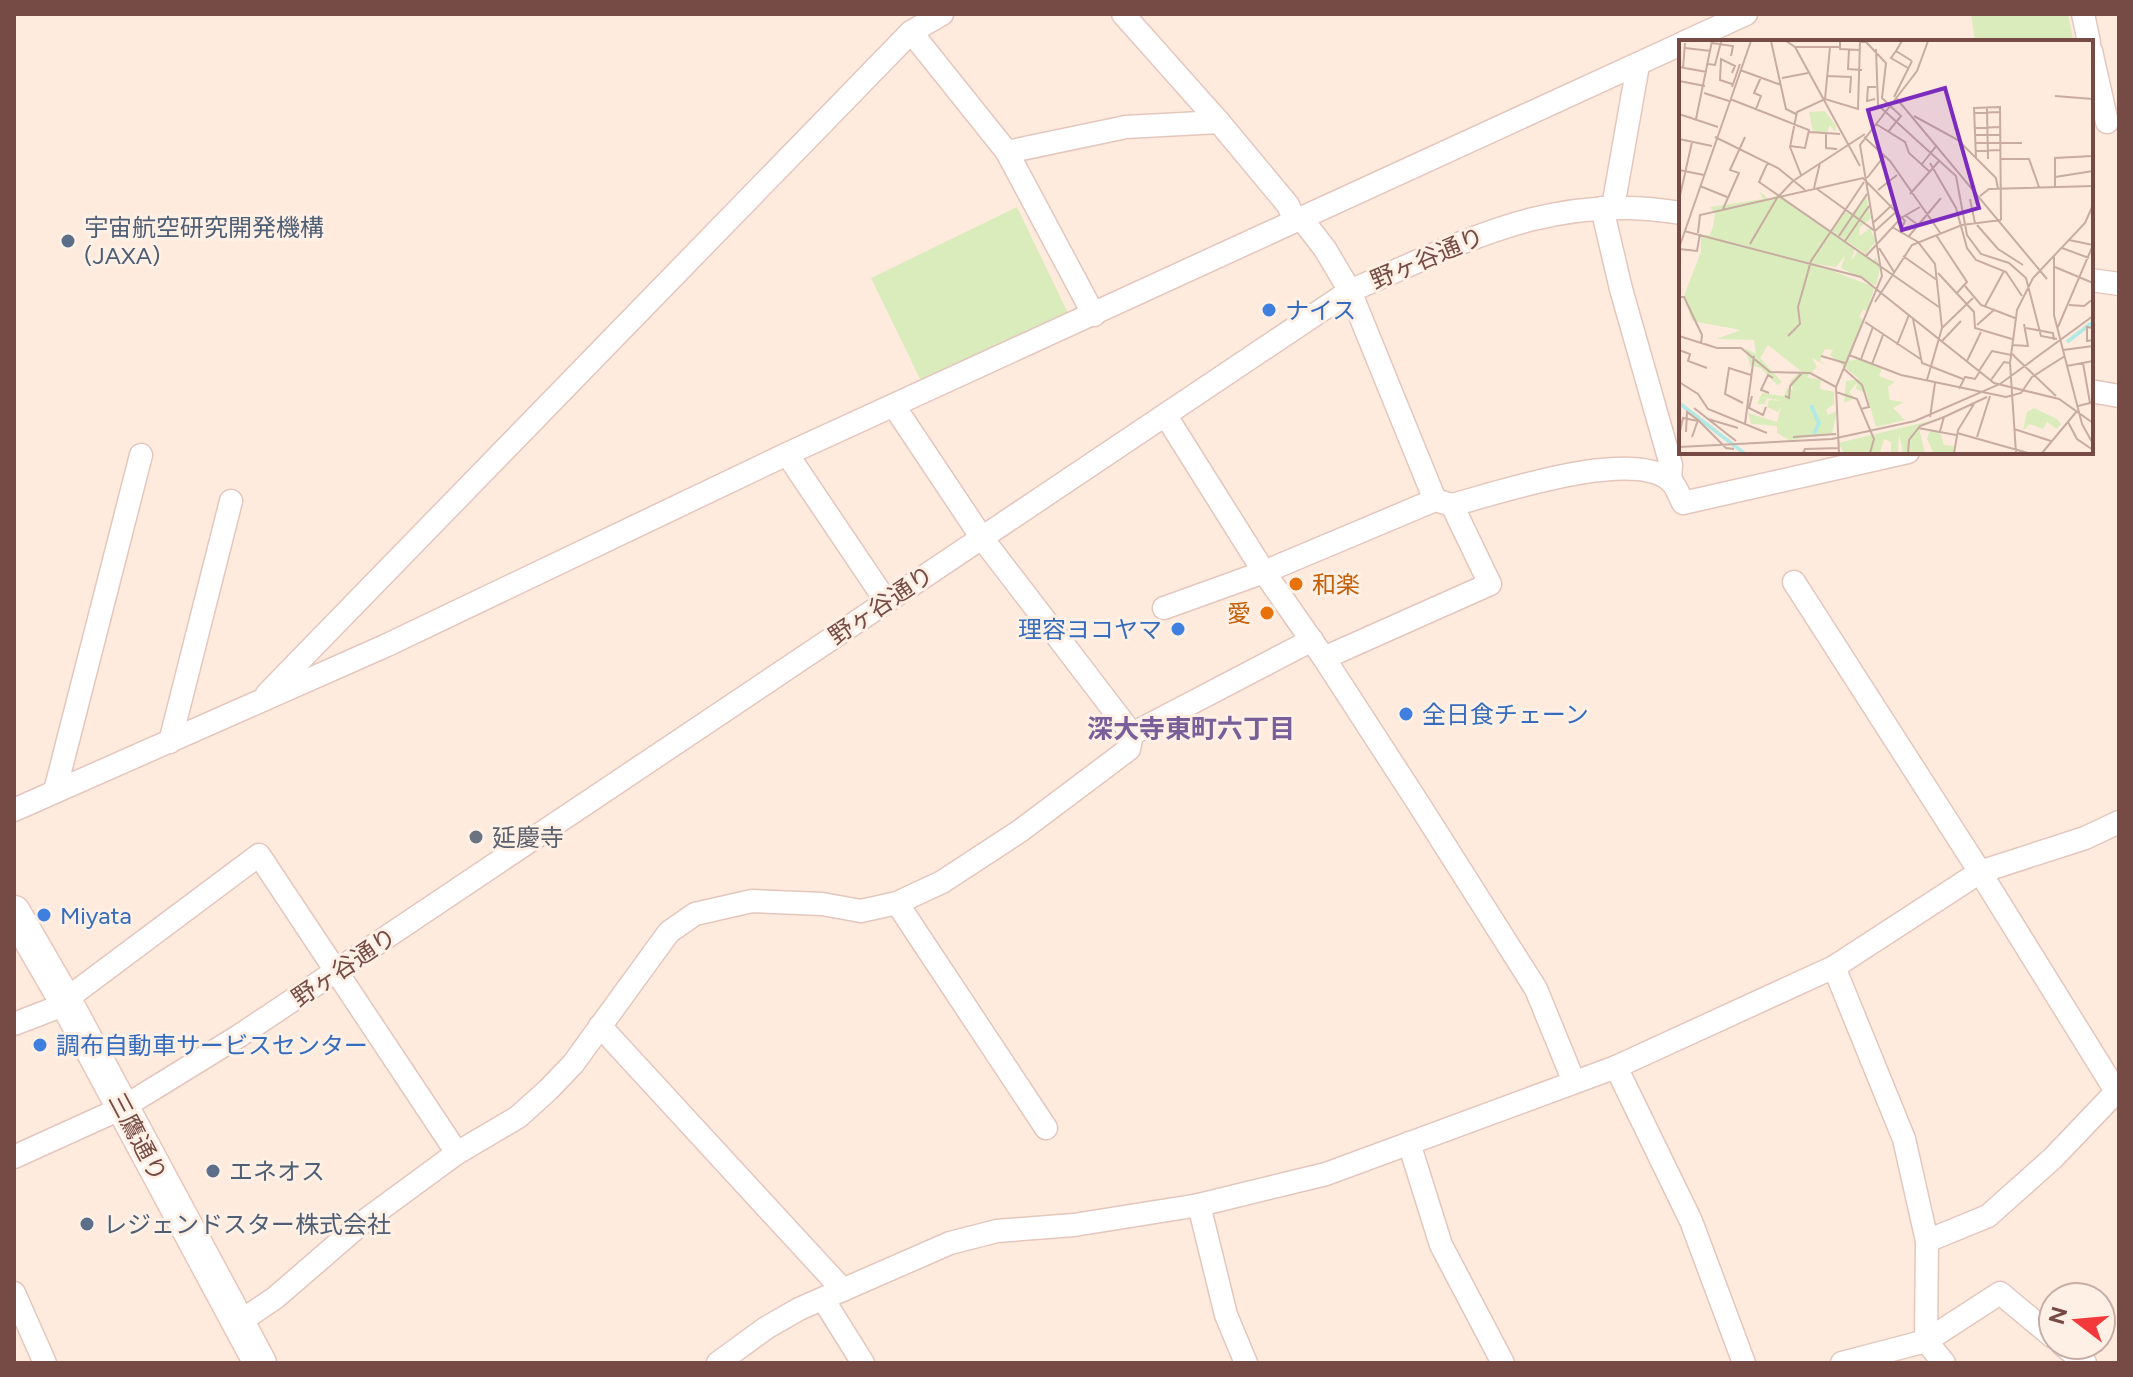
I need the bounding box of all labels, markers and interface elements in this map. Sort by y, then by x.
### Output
inset map [1679,40,2093,454]
place label: 宇宙航空研究開発機構 (JAXA) [84,213,324,270]
street label: 野ヶ谷通り [1366,221,1488,295]
marker: 宇宙航空研究開発機構 (JAXA) [59,232,77,250]
place label: ナイス [1285,296,1356,325]
marker: ナイス [1260,301,1278,319]
street label: 野ヶ谷通り [823,559,939,651]
place label: 和楽 [1312,570,1360,599]
marker: 和楽 [1287,575,1305,593]
place label: 愛 [1227,599,1251,628]
marker: 愛 [1258,604,1276,622]
place label: 理容ヨコヤマ [1018,615,1162,644]
marker: 理容ヨコヤマ [1169,620,1187,638]
place label: 全日食チェーン [1422,700,1589,729]
marker: 全日食チェーン [1397,705,1415,723]
district label: 深大寺東町六丁目 [1087,713,1295,745]
place label: 延慶寺 [492,823,564,852]
marker: 延慶寺 [467,828,485,846]
place label: Miyata [60,901,132,930]
marker: Miyata [35,906,53,924]
street label: 野ヶ谷通り [286,921,402,1013]
place label: 調布自動車サービスセンター [56,1031,368,1060]
marker: 調布自動車サービスセンター [31,1036,49,1054]
street label: 三鷹通り [103,1088,173,1186]
place label: エネオス [229,1157,325,1186]
marker: エネオス [204,1162,222,1180]
place label: レジェンドスター株式会社 [103,1210,391,1239]
marker: レジェンドスター株式会社 [78,1215,96,1233]
north arrow [2037,1281,2117,1361]
text: N [2043,1304,2074,1328]

